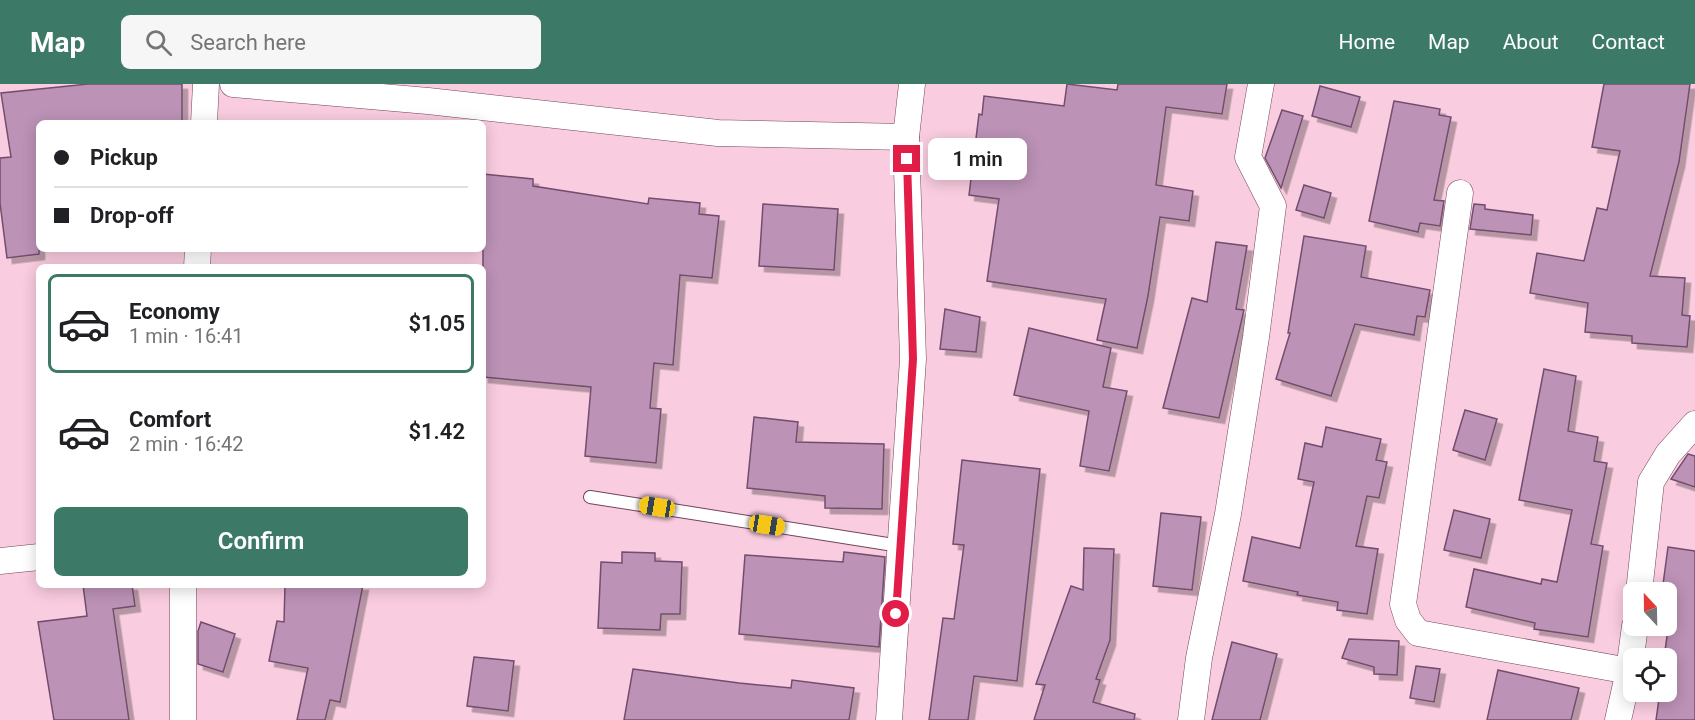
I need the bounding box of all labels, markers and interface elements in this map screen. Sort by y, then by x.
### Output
search box [121,15,541,69]
text: Map [30,26,85,59]
icon: search [142,26,175,59]
text: Search here [190,30,306,55]
text: Home [1339,30,1395,54]
text: Map [1428,30,1470,54]
text: About [1503,30,1559,54]
text: Contact [1592,30,1665,54]
callout: 1 min [928,138,1027,180]
text: Pickup [90,145,158,170]
route end [893,145,920,172]
text: 1 min [952,147,1003,171]
text: Drop-off [90,203,174,228]
icon: car [57,297,111,351]
text: Economy [129,299,220,324]
text: $1.05 [408,311,465,336]
text: 1 min · 16:41 [129,324,244,348]
icon: car [57,405,111,459]
text: Comfort [129,407,211,432]
text: $1.42 [408,419,465,444]
text: 2 min · 16:42 [129,432,244,456]
car [638,495,676,519]
button: Confirm [54,507,468,576]
car [748,513,786,537]
north arrow [1623,582,1677,636]
map controls [1623,582,1677,702]
route start [882,600,909,627]
button: locate [1623,648,1677,702]

